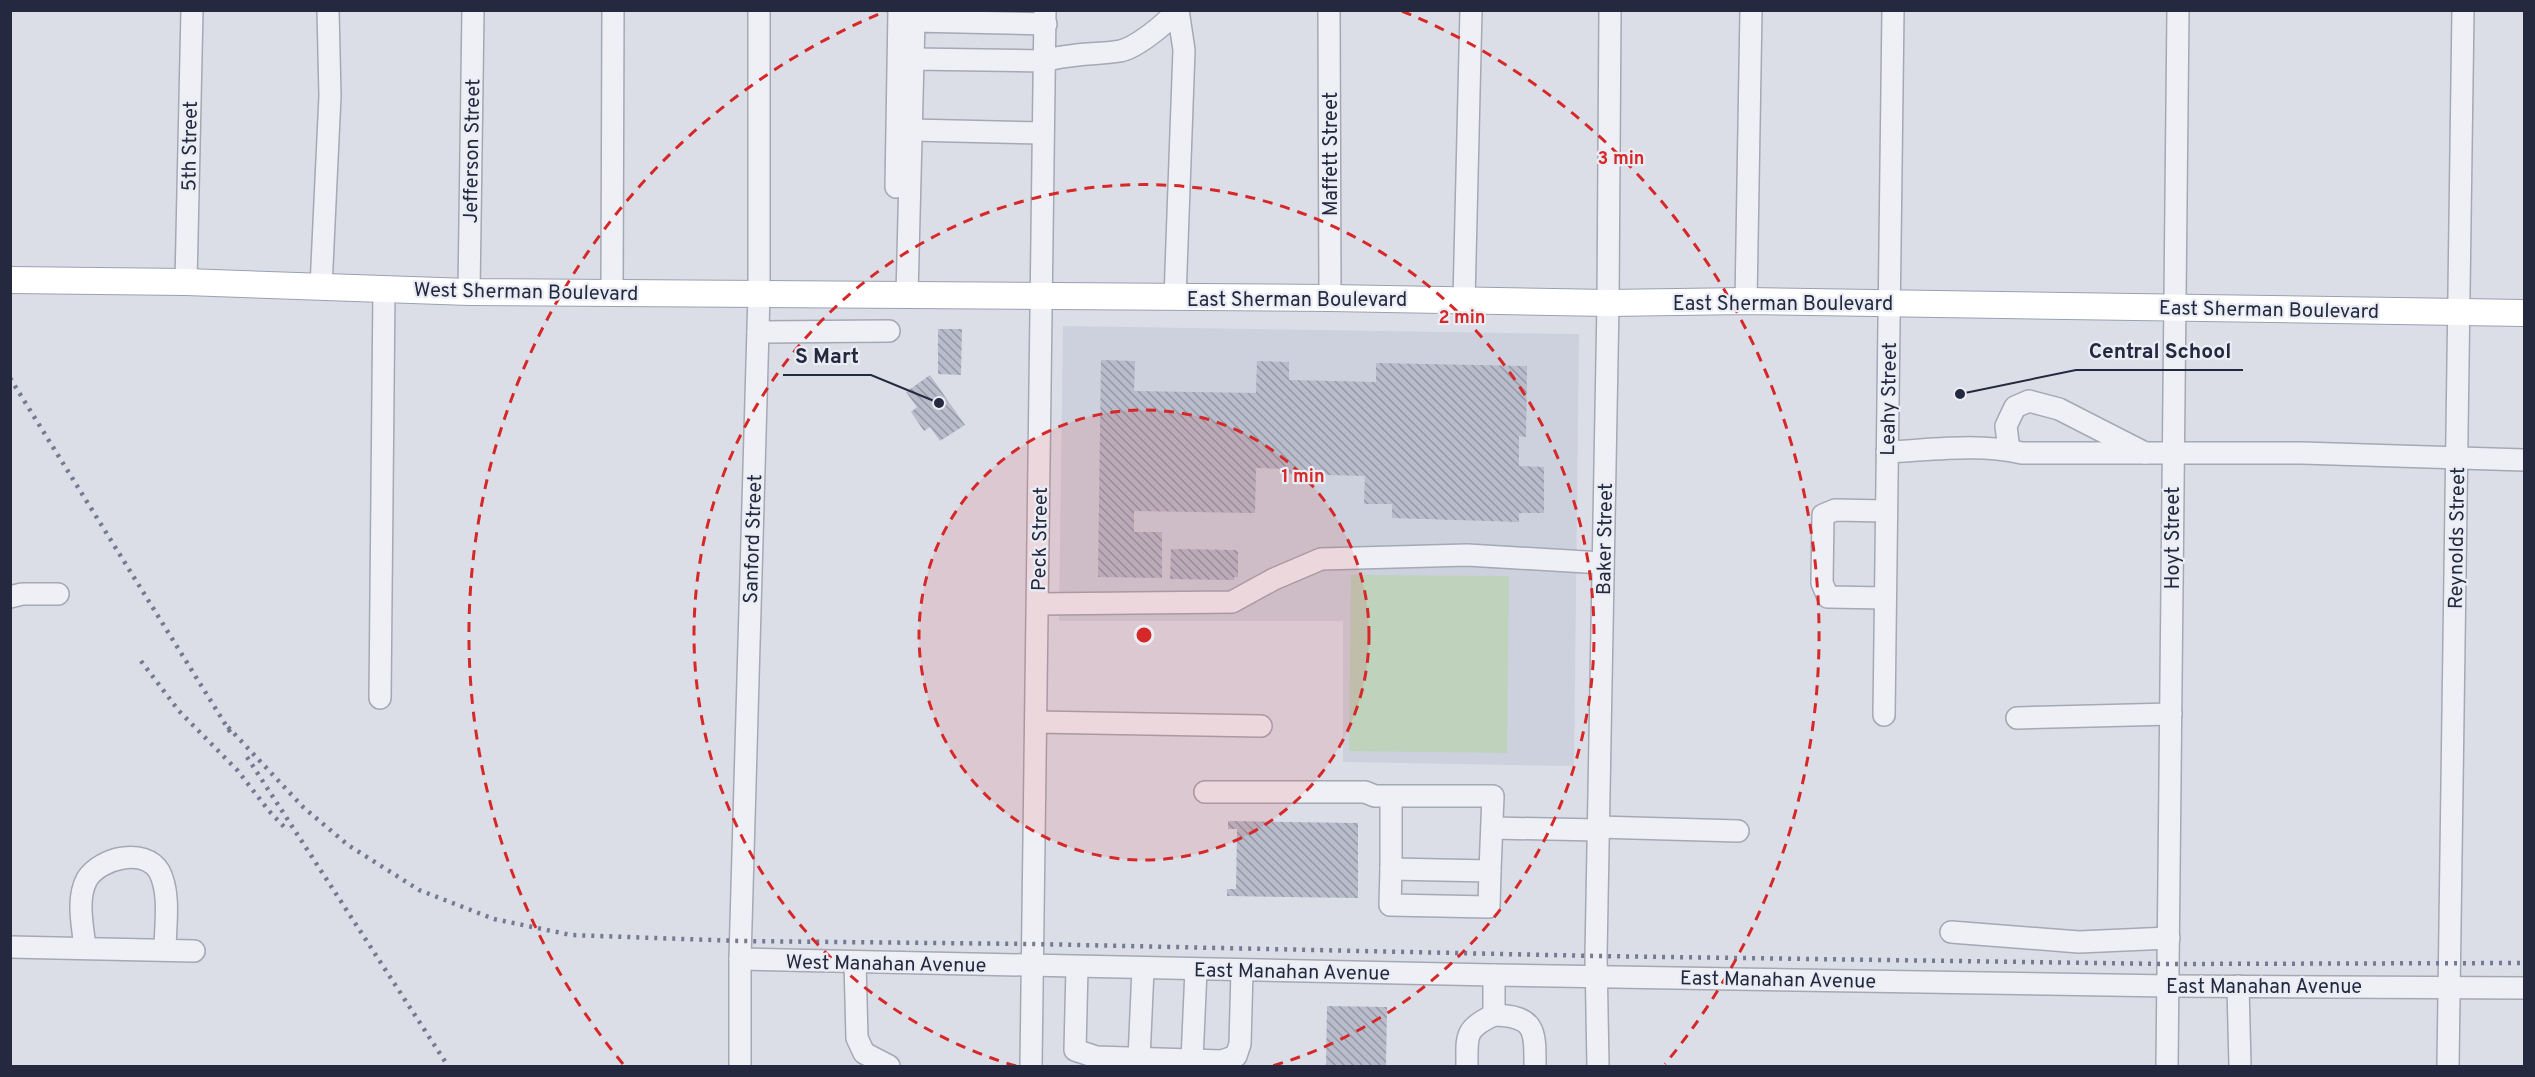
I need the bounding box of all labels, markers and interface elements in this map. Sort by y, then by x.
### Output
street label: Jefferson Street [459,78,487,224]
street label: Maffett Street [1319,92,1345,216]
street label: 5th Street [177,101,205,192]
text: 3 min [1598,148,1644,171]
street label: West Sherman Boulevard [413,278,639,308]
street label: East Sherman Boulevard [1187,288,1407,314]
street label: East Sherman Boulevard [1673,292,1893,318]
street label: East Sherman Boulevard [2159,296,2379,326]
text: 2 min [1438,307,1486,330]
callout: Central School [2076,331,2243,370]
callout: S Mart [783,336,871,375]
text: Central School [2089,339,2231,366]
street label: Leahy Street [1876,342,1904,456]
text: S Mart [795,344,859,371]
text: 1 min [1281,466,1325,489]
street label: Reynolds Street [2444,467,2472,609]
street label: Sanford Street [739,474,769,604]
street label: Baker Street [1592,483,1620,595]
street label: Hoyt Street [2161,486,2187,590]
street label: Peck Street [1027,487,1055,591]
centre of rings [1134,625,1154,645]
street label: West Manahan Avenue [785,950,987,980]
street label: East Manahan Avenue [1194,958,1390,988]
street label: East Manahan Avenue [1680,966,1876,996]
street label: East Manahan Avenue [2166,975,2362,1001]

